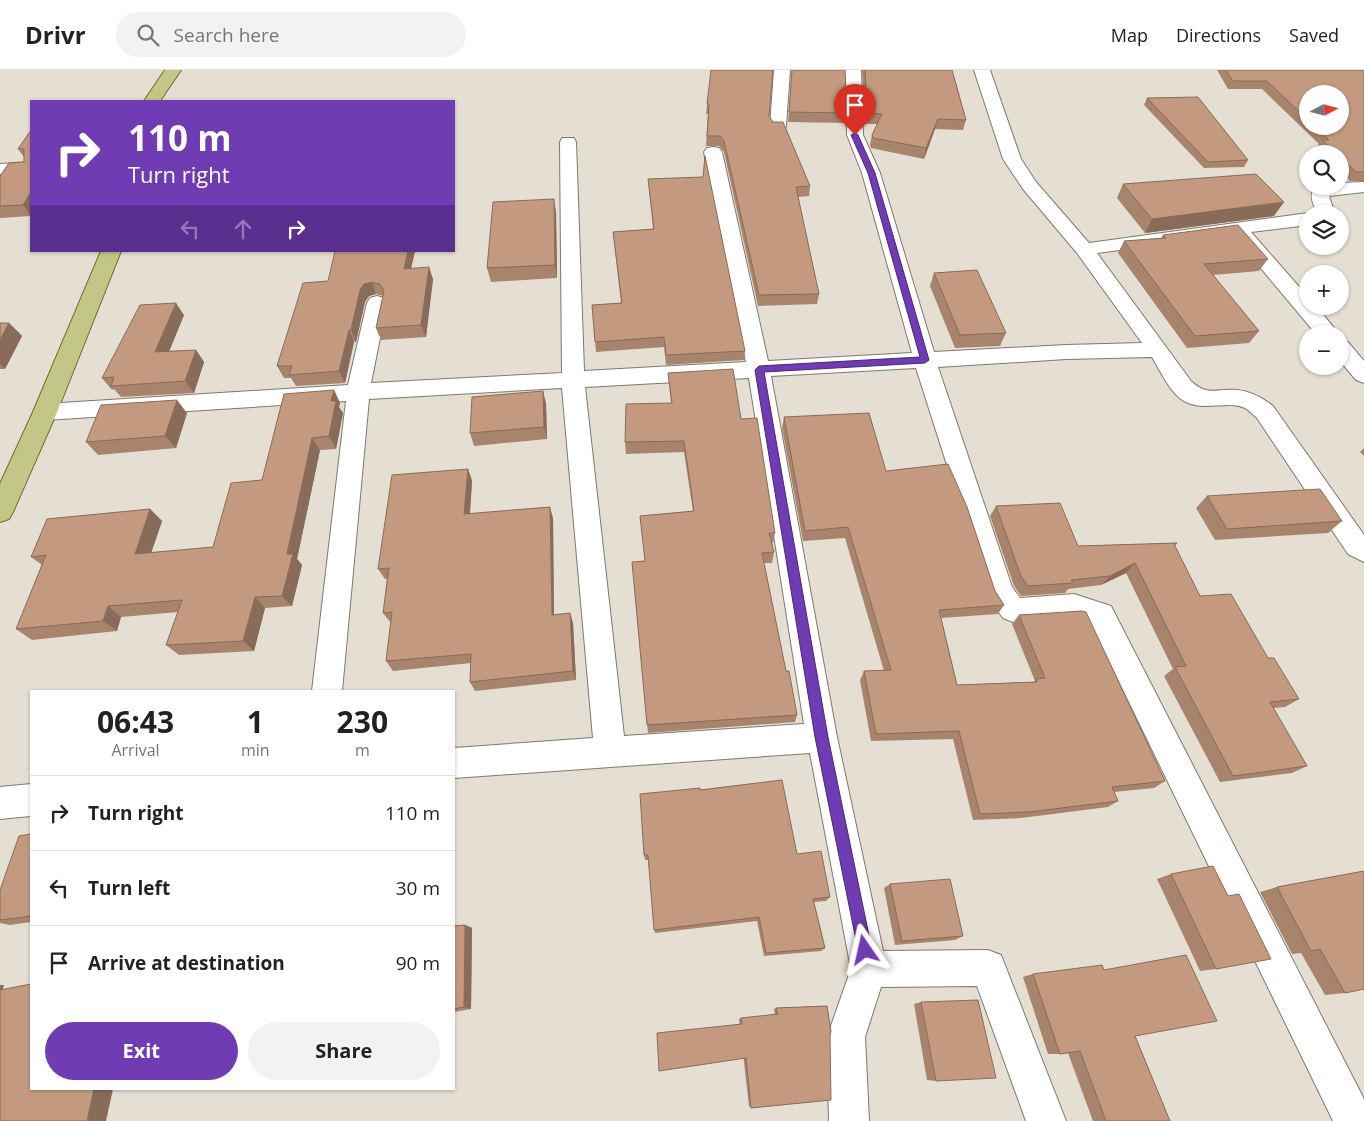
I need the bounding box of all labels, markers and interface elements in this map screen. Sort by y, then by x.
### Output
search box [116,12,466,57]
text: Drivr [25,18,86,51]
icon: search [134,21,162,49]
text: Search here [174,22,279,48]
text: Map [1111,23,1148,47]
text: Directions [1176,23,1261,47]
text: Saved [1289,23,1339,47]
pin [834,84,876,135]
north arrow [1299,85,1349,135]
map controls [1299,85,1349,375]
icon: arrive [841,91,869,119]
text: 110 m [128,114,232,161]
icon: right [45,120,110,185]
button: search [1299,145,1349,195]
text: Turn right [128,159,230,189]
button: layers [1299,205,1349,255]
icon: left [176,215,204,243]
icon: ahead [229,215,257,243]
icon: right [282,215,310,243]
button: + [1299,265,1349,315]
button: − [1299,325,1349,375]
text: 06:43 [97,701,174,742]
text: 1 [247,701,264,742]
text: 230 [337,701,388,742]
text: Arrival [111,739,160,761]
text: min [241,739,270,761]
text: m [355,739,370,761]
icon: right [45,799,73,827]
text: Turn right [88,800,183,826]
text: 110 m [385,800,440,826]
icon: left [45,874,73,902]
text: Turn left [88,875,170,901]
text: 30 m [396,875,440,901]
position arrow [838,923,890,975]
icon: arrive [45,949,73,977]
text: Arrive at destination [88,950,285,976]
text: 90 m [396,950,440,976]
button: Exit [45,1022,238,1080]
button: Share [248,1022,440,1080]

